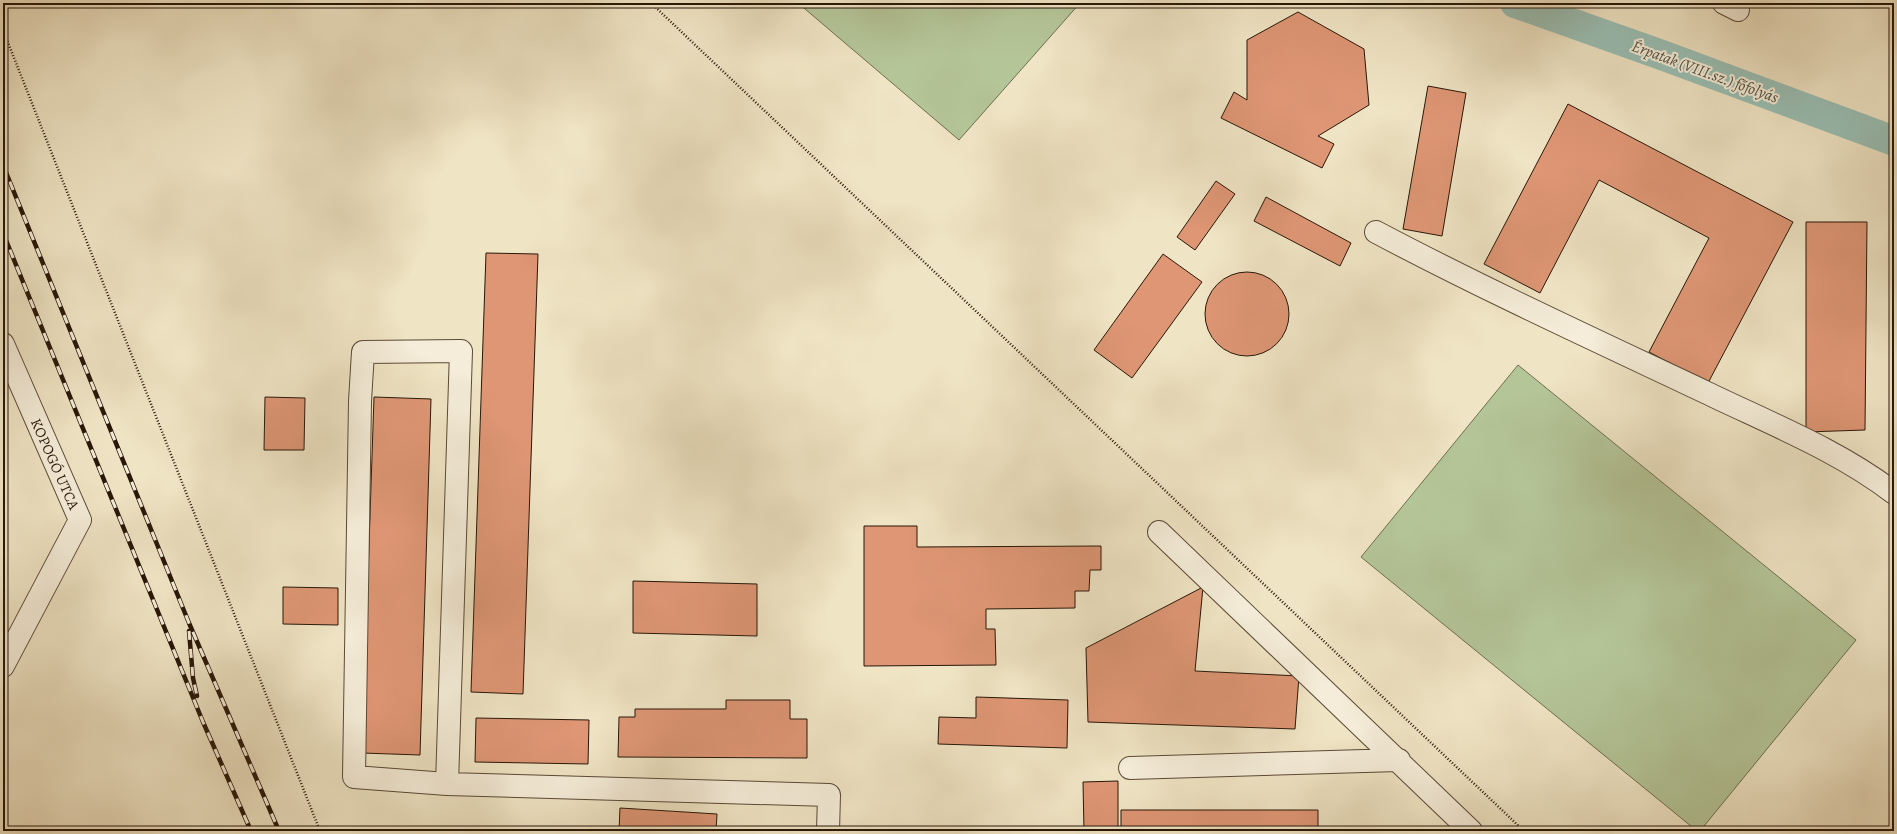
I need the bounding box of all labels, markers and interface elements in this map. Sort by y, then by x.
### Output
water label: Érpatak (VIII.sz.) főfolyás [1629,35,1782,109]
street label: KOPOGÓ UTCA [26,415,84,513]

